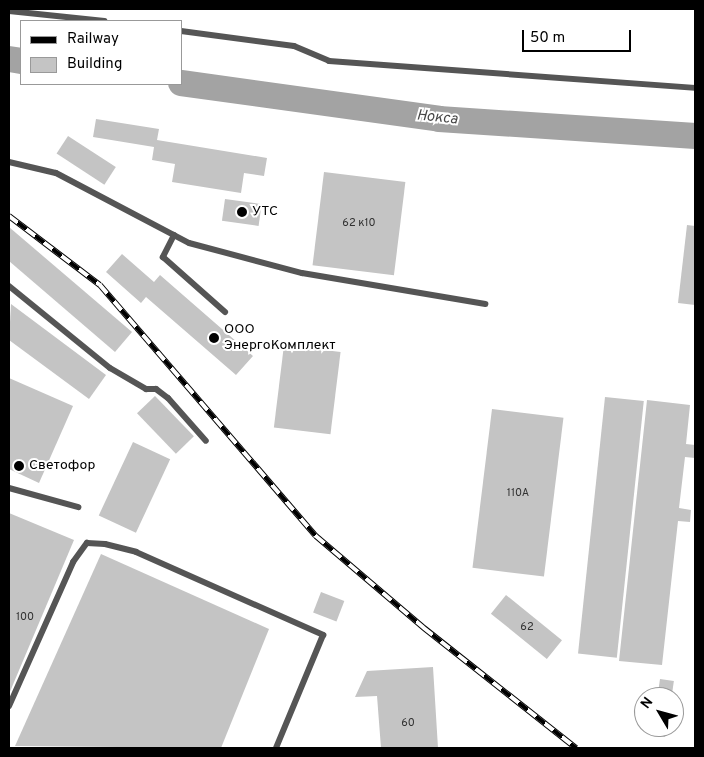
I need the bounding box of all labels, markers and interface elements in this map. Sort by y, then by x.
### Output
legend [20,20,182,85]
scale bar [524,20,633,52]
text: 50 m [530,29,565,48]
text: Railway [67,30,119,49]
text: Building [67,55,122,74]
water label: Нокса [416,107,458,129]
place label: УТС [252,204,278,220]
marker: УТС [236,206,248,218]
house number: 62 к10 [342,216,376,230]
place label: ООО ЭнергоКомплект [224,322,336,354]
marker: ООО ЭнергоКомплект [208,332,220,344]
place label: Светофор [29,458,95,474]
marker: Светофор [13,460,25,472]
house number: 110А [507,486,529,500]
house number: 100 [16,610,34,624]
house number: 62 [520,620,534,634]
north arrow [634,687,684,737]
text: N [638,694,657,712]
house number: 60 [401,716,415,730]

